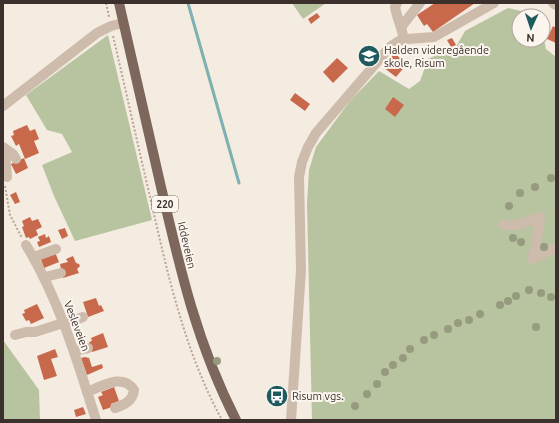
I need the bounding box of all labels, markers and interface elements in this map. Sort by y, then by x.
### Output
north arrow [511,8,551,48]
text: N [526,32,535,44]
school or university icon: Halden videregående skole, Risum [356,43,382,69]
place label: Halden videregående skole, Risum [384,44,489,69]
road number: 220 [152,196,178,212]
street label: Iddeveien [176,220,198,270]
street label: Vesleveien [62,299,92,353]
bus stop icon: Risum vgs. [264,383,290,409]
place label: Risum vgs. [292,390,344,402]

